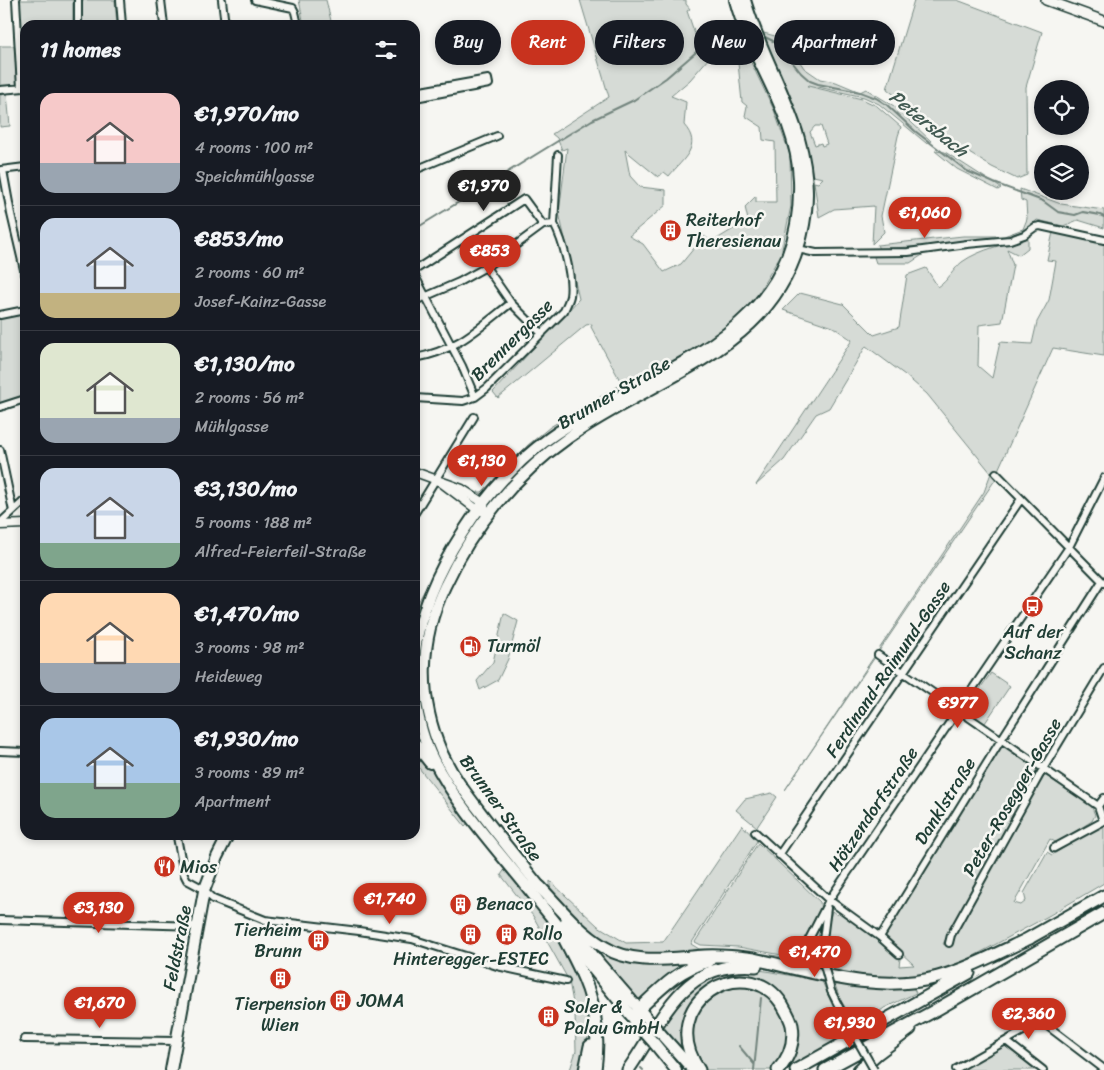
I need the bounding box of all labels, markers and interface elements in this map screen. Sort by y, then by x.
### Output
chip: Buy [435,20,501,65]
chip: Rent [511,20,585,65]
chip: Filters [595,20,684,65]
chip: New [694,20,764,65]
chip: Apartment [774,20,895,65]
text: 11 homes [40,31,121,69]
icon: filters [372,36,400,64]
map controls [1034,80,1089,200]
button: locate [1034,80,1089,135]
water label: Petersbach [882,81,977,167]
text: €1,970/mo [195,95,299,133]
icon: home [80,113,140,173]
text: 4 rooms · 100 m² [195,133,313,162]
button: layers [1034,145,1089,200]
text: Speichmühlgasse [195,162,315,191]
pin: €1,970 [443,170,525,212]
text: €1,970 [459,171,509,200]
pin: €1,060 [884,196,966,239]
text: €1,060 [899,198,951,227]
place label: Reiterhof Theresienau [686,204,782,257]
building icon: Reiterhof Theresienau [658,218,682,242]
text: €853/mo [195,220,283,258]
pin: €853 [460,234,520,277]
text: €853 [471,236,509,265]
icon: home [80,238,140,298]
text: 2 rooms · 60 m² [195,258,305,287]
text: Josef-Kainz-Gasse [195,287,326,316]
street label: Brennergasse [463,291,561,389]
text: €1,130/mo [195,345,295,383]
street label: Brunner Straße [551,348,677,438]
icon: home [80,363,140,423]
text: 2 rooms · 56 m² [195,383,304,412]
text: Mühlgasse [195,412,269,441]
pin: €1,130 [441,444,523,487]
text: €1,130 [458,446,506,475]
text: €3,130/mo [195,470,297,508]
icon: home [80,488,140,548]
text: 5 rooms · 188 m² [195,508,312,537]
text: Alfred-Feierfeil-Straße [195,537,366,566]
street label: Ferdinand-Raimund-Gasse [816,574,960,764]
text: €1,470/mo [195,595,299,633]
bus stop icon: Auf der Schanz [1021,595,1045,619]
icon: home [80,613,140,673]
place label: Auf der Schanz [1002,616,1065,669]
place label: Turmöl [487,630,541,662]
text: 3 rooms · 98 m² [195,633,304,662]
fuel station icon: Turmöl [459,634,483,658]
text: Heideweg [195,662,262,691]
pin: €977 [928,686,988,729]
text: €977 [939,688,977,717]
street label: Peter-Rosegger-Gasse [953,712,1071,882]
text: €1,930/mo [195,720,299,758]
icon: home [80,738,140,798]
street label: Hötzendorfstraße [819,740,927,878]
street label: Brunner Straße [451,747,551,869]
street label: Danklstraße [905,751,985,851]
text: 3 rooms · 89 m² [195,758,304,787]
text: Apartment [195,787,271,816]
place label: Mios [180,851,218,883]
restaurant icon: Mios [152,855,176,879]
pin: €1,740 [349,882,431,925]
text: €1,740 [364,884,416,913]
place label: Benaco [476,888,533,920]
pin: €3,130 [58,892,140,934]
building icon: Benaco [448,892,472,916]
text: €3,130 [74,893,124,922]
street label: Feldstraße [153,902,201,993]
place label: Tierheim Brunn [233,914,302,967]
place label: Rollo [523,918,562,950]
building icon: Hinteregger-ESTEC [459,922,483,946]
building icon: Rollo [495,922,519,946]
building icon: Tierheim Brunn [306,928,330,952]
pin: €1,470 [774,936,856,978]
text: €1,470 [789,937,841,966]
place label: Hinteregger-ESTEC [393,943,549,975]
building icon: Tierpension Wien [268,967,292,991]
place label: JOMA [356,985,404,1017]
pin: €1,670 [59,986,141,1029]
text: €1,670 [75,988,125,1017]
place label: Tierpension Wien [234,988,326,1041]
building icon: JOMA [329,989,353,1013]
place label: Soler & Palau GmbH [564,991,660,1044]
pin: €2,360 [988,998,1070,1040]
text: €2,360 [1003,999,1055,1028]
building icon: Soler & Palau GmbH [536,1005,560,1029]
pin: €1,930 [809,1006,891,1049]
text: €1,930 [825,1008,875,1037]

